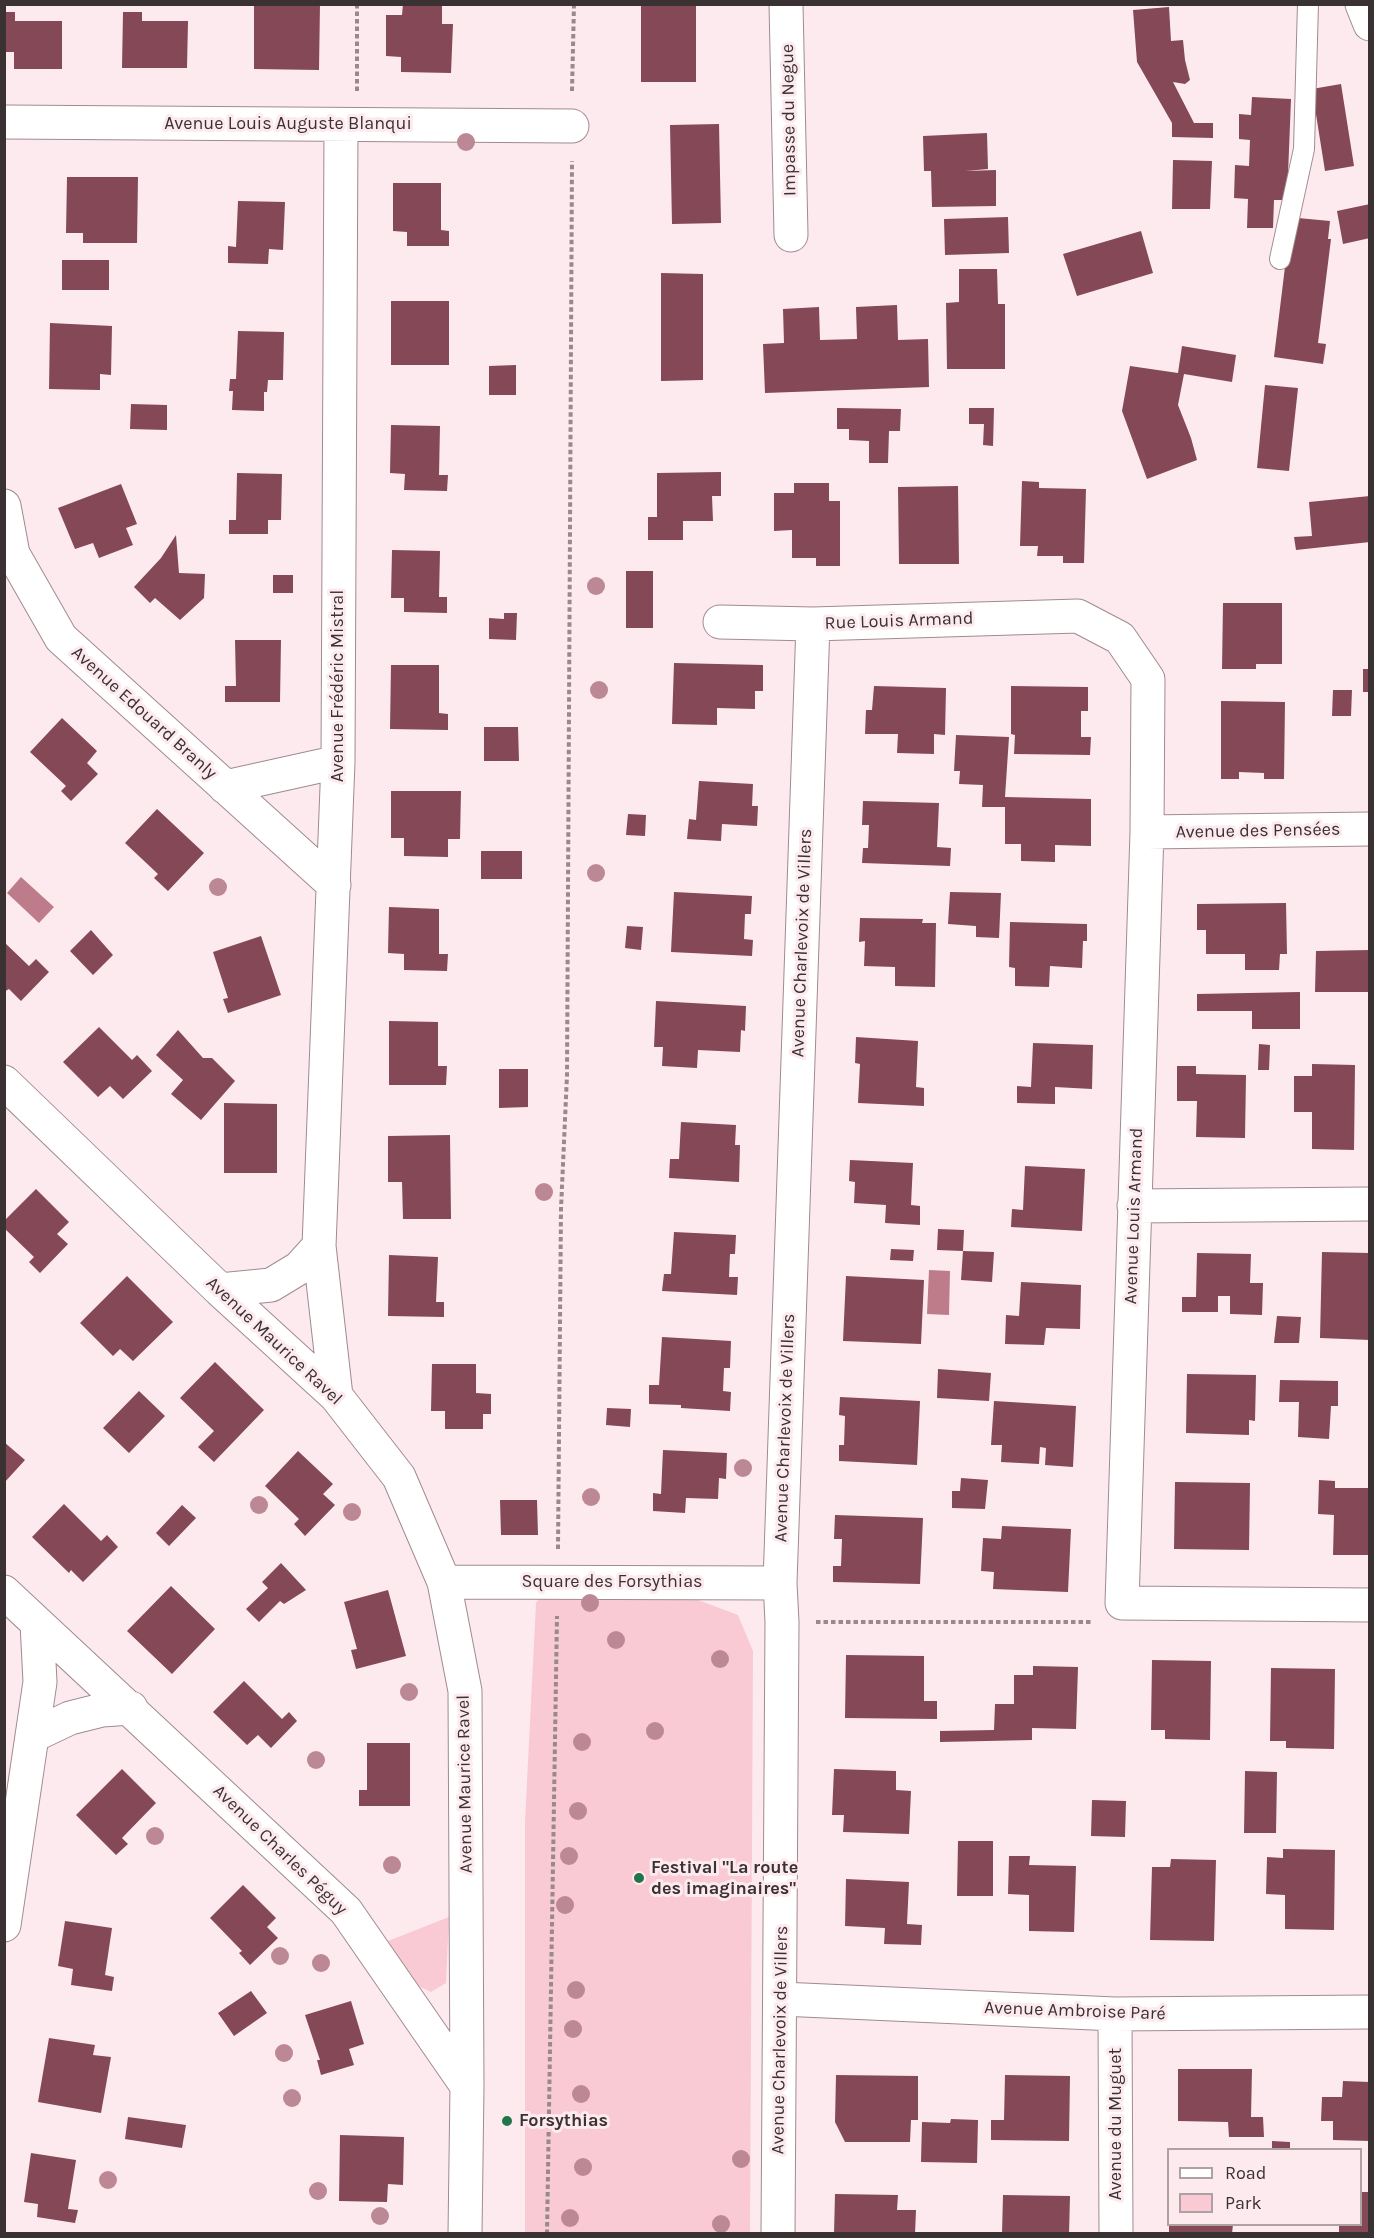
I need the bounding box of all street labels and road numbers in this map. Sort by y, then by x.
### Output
street label: Impasse du Negue [777,44,801,196]
street label: Avenue Louis Auguste Blanqui [164,113,412,135]
street label: Avenue Frédéric Mistral [327,590,349,782]
street label: Rue Louis Armand [824,608,974,634]
street label: Avenue Edouard Branly [67,642,221,784]
street label: Avenue des Pensées [1176,819,1340,843]
street label: Avenue Charlevoix de Villers [787,828,817,1058]
street label: Avenue Louis Armand [1120,1127,1148,1305]
street label: Avenue Maurice Ravel [201,1272,347,1410]
street label: Avenue Charlevoix de Villers [770,1313,800,1543]
street label: Square des Forsythias [522,1571,702,1593]
street label: Avenue Maurice Ravel [453,1695,477,1873]
street label: Avenue Charles Péguy [208,1780,352,1920]
street label: Avenue Charlevoix de Villers [767,1925,793,2155]
street label: Avenue Ambroise Paré [984,1997,1166,2025]
street label: Avenue du Muguet [1105,2048,1127,2200]

